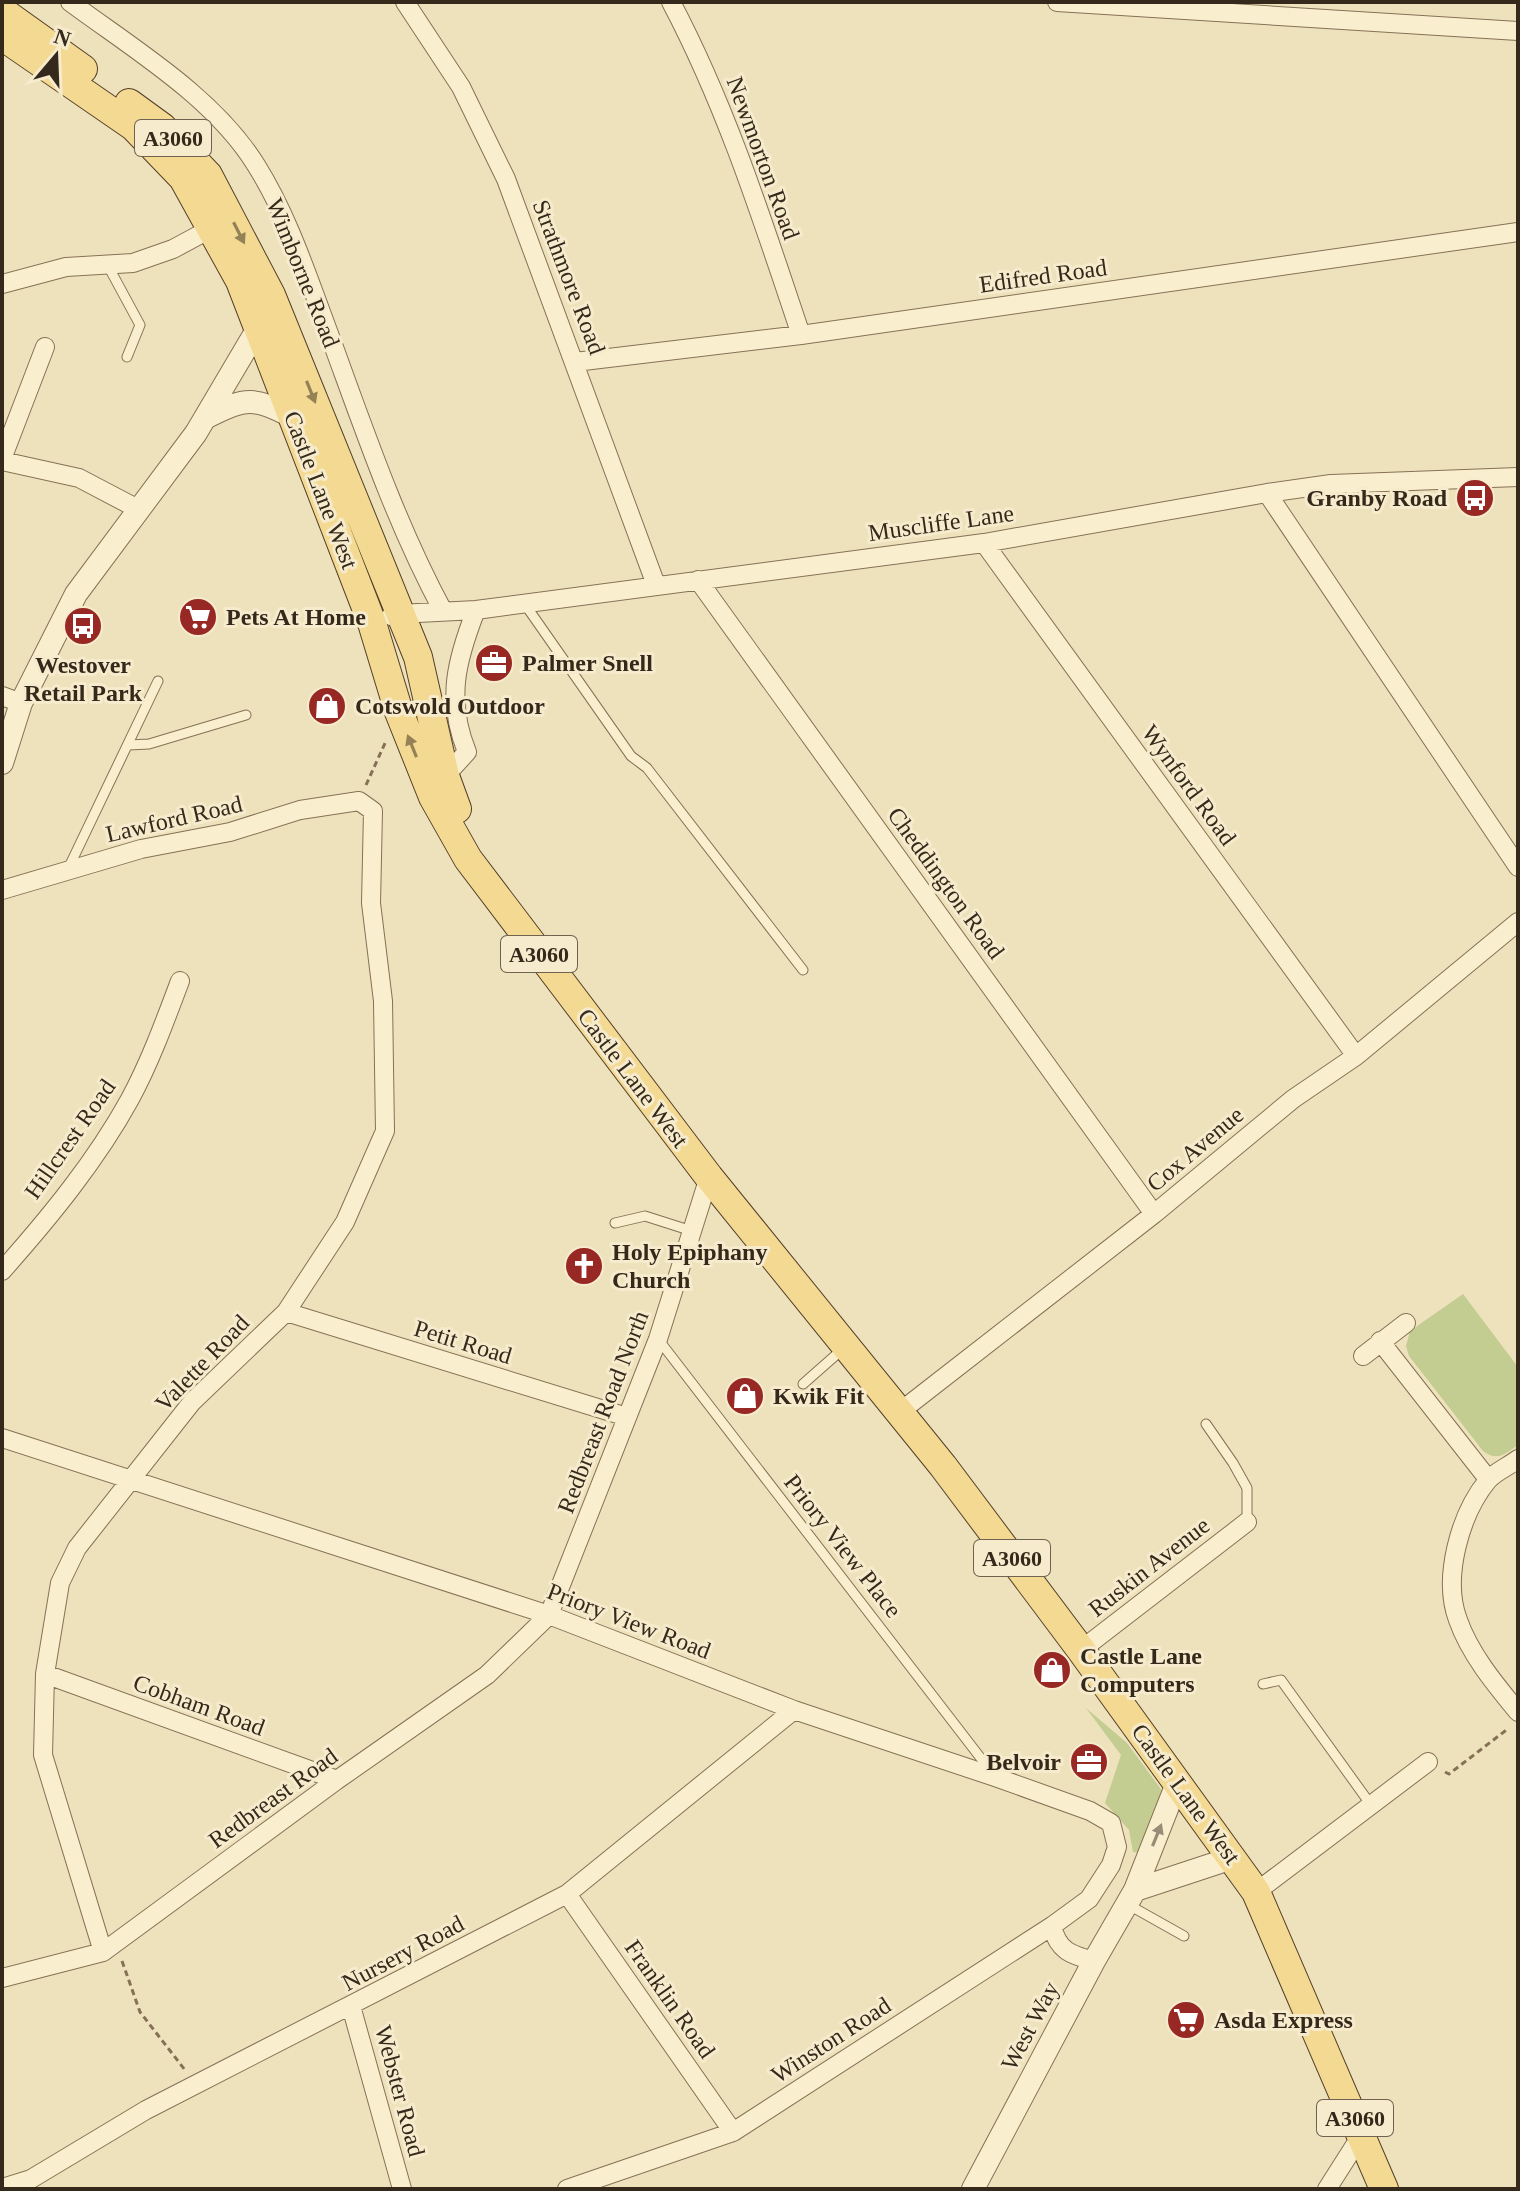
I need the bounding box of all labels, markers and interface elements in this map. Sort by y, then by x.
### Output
north arrow [16,16,96,96]
text: N [51,23,74,52]
street label: Newmorton Road [721,73,805,243]
road number: A3060 [135,120,211,156]
street label: Wimborne Road [261,195,345,351]
street label: Strathmore Road [528,196,610,358]
one-way arrow [232,222,245,245]
street label: Edifred Road [978,254,1108,298]
one-way arrow [305,380,318,404]
street label: Castle Lane West [279,407,363,573]
bus stop icon: Granby Road [1454,477,1496,519]
place label: Granby Road [1306,485,1448,511]
street label: Muscliffe Lane [866,500,1016,546]
supermarket icon: Pets At Home [177,596,219,638]
place label: Pets At Home [226,604,366,630]
bus stop icon: Westover Retail Park [62,605,104,647]
office icon: Palmer Snell [473,642,515,684]
place label: Palmer Snell [522,650,653,676]
place label: Westover Retail Park [24,652,143,706]
shop icon: Cotswold Outdoor [306,685,348,727]
place label: Cotswold Outdoor [355,693,545,719]
street label: Wynford Road [1137,720,1241,850]
one-way arrow [406,734,419,758]
street label: Lawford Road [103,791,245,847]
street label: Cheddington Road [882,802,1010,964]
road number: A3060 [501,936,577,972]
street label: Castle Lane West [572,1004,694,1153]
street label: Hillcrest Road [19,1074,121,1204]
street label: Cox Avenue [1142,1101,1248,1197]
place label: Holy Epiphany Church [612,1239,767,1293]
church icon: Holy Epiphany Church [563,1245,605,1287]
street label: Redbreast Road North [552,1307,654,1517]
street label: Valette Road [150,1310,254,1416]
street label: Petit Road [411,1315,515,1369]
shop icon: Kwik Fit [724,1375,766,1417]
place label: Kwik Fit [773,1383,864,1409]
street label: Priory View Place [779,1469,907,1623]
street label: Ruskin Avenue [1084,1512,1214,1622]
road number: A3060 [974,1540,1050,1576]
street label: Priory View Road [544,1578,714,1664]
place label: Castle Lane Computers [1080,1643,1202,1697]
shop icon: Castle Lane Computers [1031,1649,1073,1691]
street label: Cobham Road [130,1669,268,1741]
street label: Castle Lane West [1126,1719,1246,1869]
office icon: Belvoir [1068,1741,1110,1783]
street label: Redbreast Road [204,1743,342,1853]
place label: Belvoir [986,1749,1061,1775]
one-way arrow [1150,1823,1163,1847]
street label: Nursery Road [338,1910,468,1996]
street label: Franklin Road [620,1935,720,2063]
street label: West Way [996,1977,1064,2075]
street label: Winston Road [766,1992,896,2088]
supermarket icon: Asda Express [1165,1999,1207,2041]
place label: Asda Express [1214,2007,1353,2033]
street label: Webster Road [370,2023,430,2159]
road number: A3060 [1317,2100,1393,2136]

